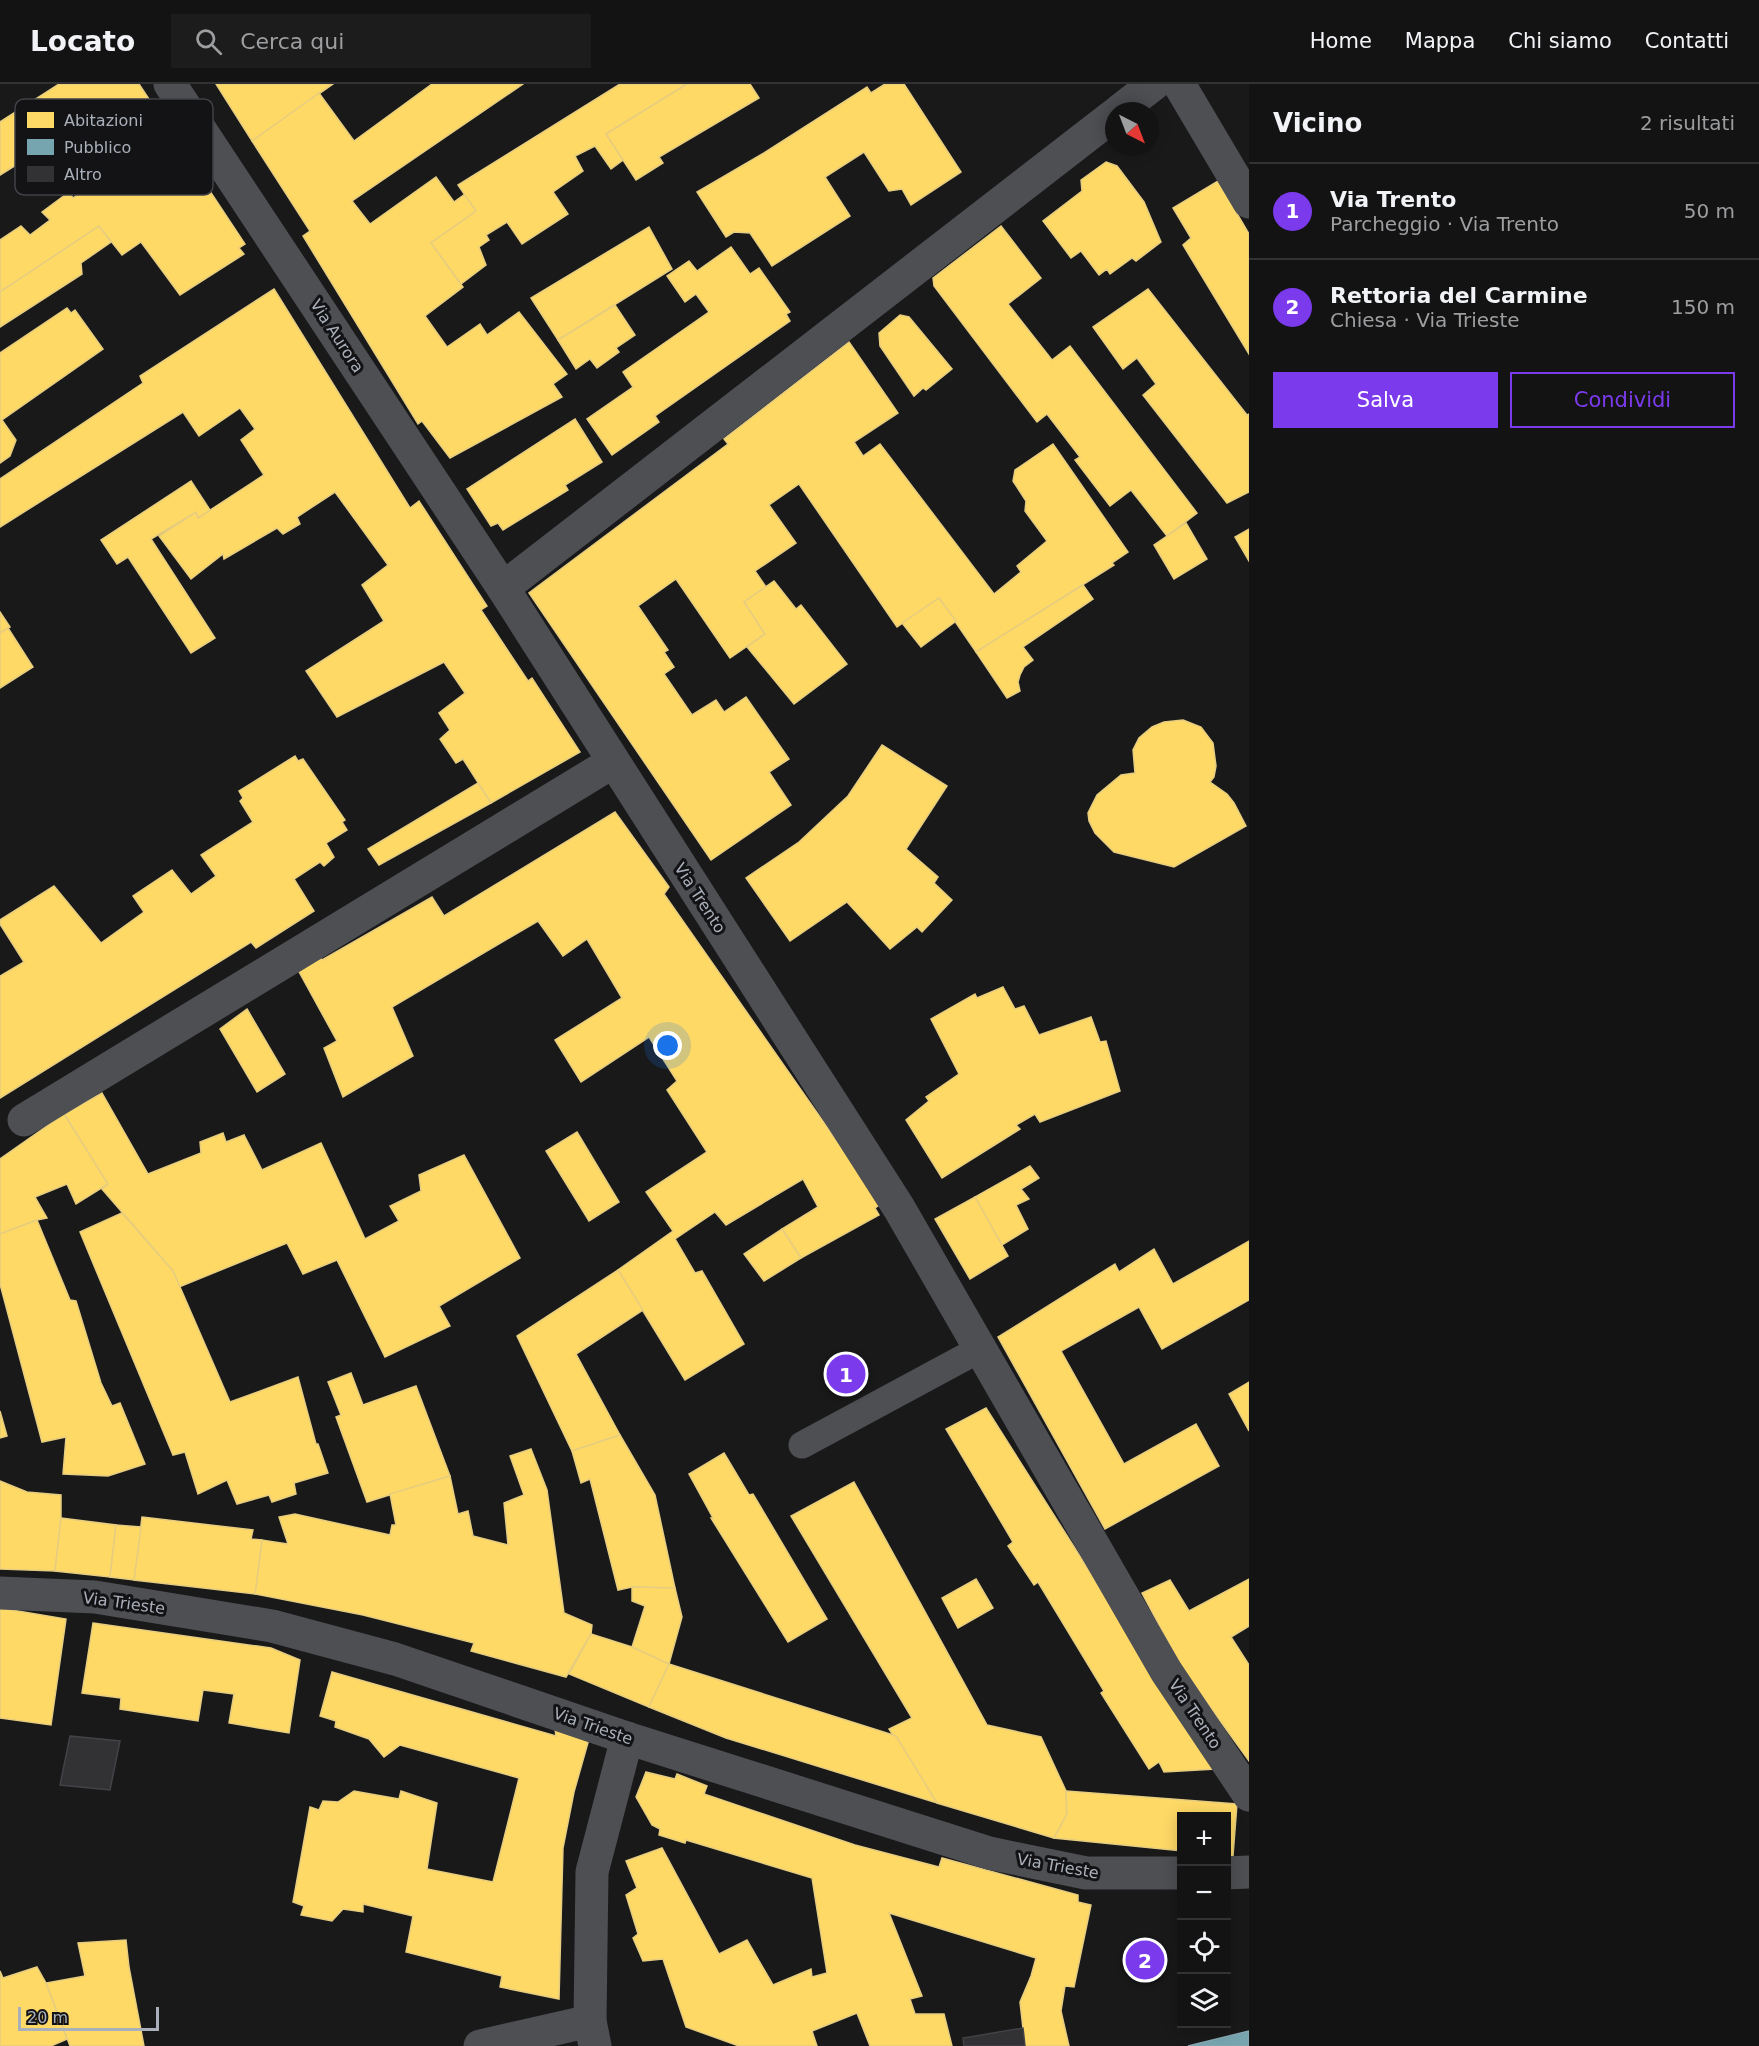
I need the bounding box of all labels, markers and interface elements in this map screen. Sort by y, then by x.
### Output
search box [171,14,591,68]
text: Locato [30,25,135,58]
icon: search [192,25,225,58]
text: Cerca qui [240,29,344,54]
text: Home [1310,29,1372,53]
text: Mappa [1405,29,1475,53]
text: Chi siamo [1508,29,1612,53]
text: Contatti [1645,29,1729,53]
legend [15,99,213,195]
north arrow [1105,102,1159,156]
text: Vicino [1273,108,1362,138]
text: Abitazioni [64,111,143,130]
text: 2 risultati [1640,111,1735,135]
text: Pubblico [64,138,131,157]
text: Altro [64,165,102,184]
text: Via Trento [1330,187,1456,212]
text: 1 [1286,199,1299,223]
text: 50 m [1684,199,1735,223]
text: Parcheggio · Via Trento [1330,212,1559,236]
text: Rettoria del Carmine [1330,283,1588,308]
text: 2 [1286,295,1299,319]
text: 150 m [1671,295,1735,319]
street label: Via Aurora [306,296,368,376]
text: Chiesa · Via Trieste [1330,308,1520,332]
button: Salva [1273,372,1498,428]
button: Condividi [1510,372,1735,428]
street label: Via Trento [670,859,730,937]
your location [653,1031,682,1060]
pin: 1 [826,1352,866,1396]
street label: Via Trieste [82,1588,166,1618]
street label: Via Trento [1165,1676,1225,1752]
street label: Via Trieste [551,1704,635,1748]
map controls [1177,1812,1231,2028]
button: + [1177,1812,1231,1866]
street label: Via Trieste [1016,1849,1100,1883]
button: − [1177,1866,1231,1920]
button: locate [1177,1920,1231,1974]
pin: 2 [1126,1938,1164,1982]
button: layers [1177,1974,1231,2028]
scale bar [18,2004,159,2032]
text: 20 m [27,2008,68,2027]

